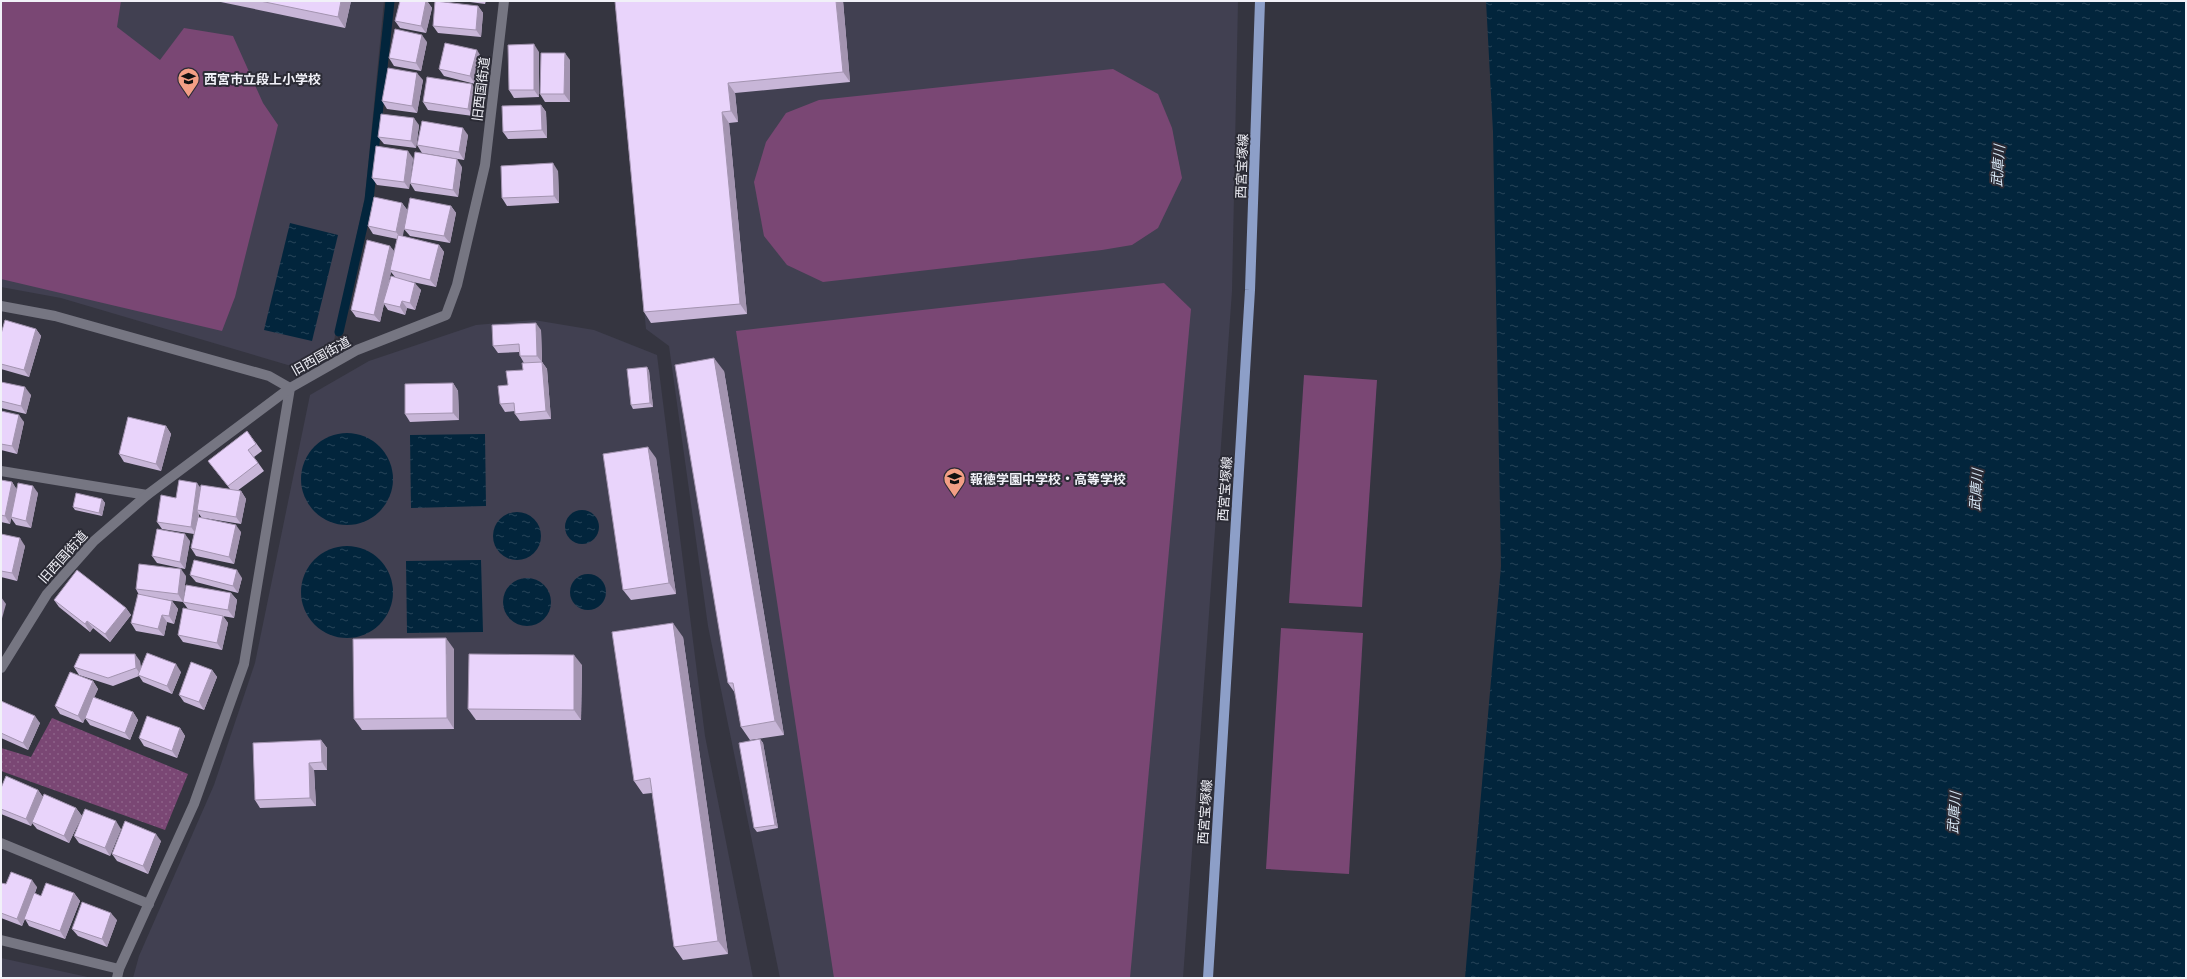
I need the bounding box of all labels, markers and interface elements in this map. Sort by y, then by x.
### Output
street label: 旧西国街道 [470,56,492,122]
school or university icon: 西宮市立段上小学校 [175,66,201,99]
place label: 西宮市立段上小学校 [204,72,321,87]
street label: 西宮宝塚線 [1233,133,1251,199]
water label: 武庫川 [1989,142,2008,188]
street label: 旧西国街道 [289,334,353,378]
street label: 西宮宝塚線 [1215,456,1235,522]
school or university icon: 報徳学園中学校・高等学校 [941,466,967,499]
water label: 武庫川 [1967,466,1986,512]
place label: 報徳学園中学校・高等学校 [970,472,1126,487]
street label: 旧西国街道 [36,528,90,586]
street label: 西宮宝塚線 [1195,779,1215,845]
water label: 武庫川 [1945,789,1964,835]

